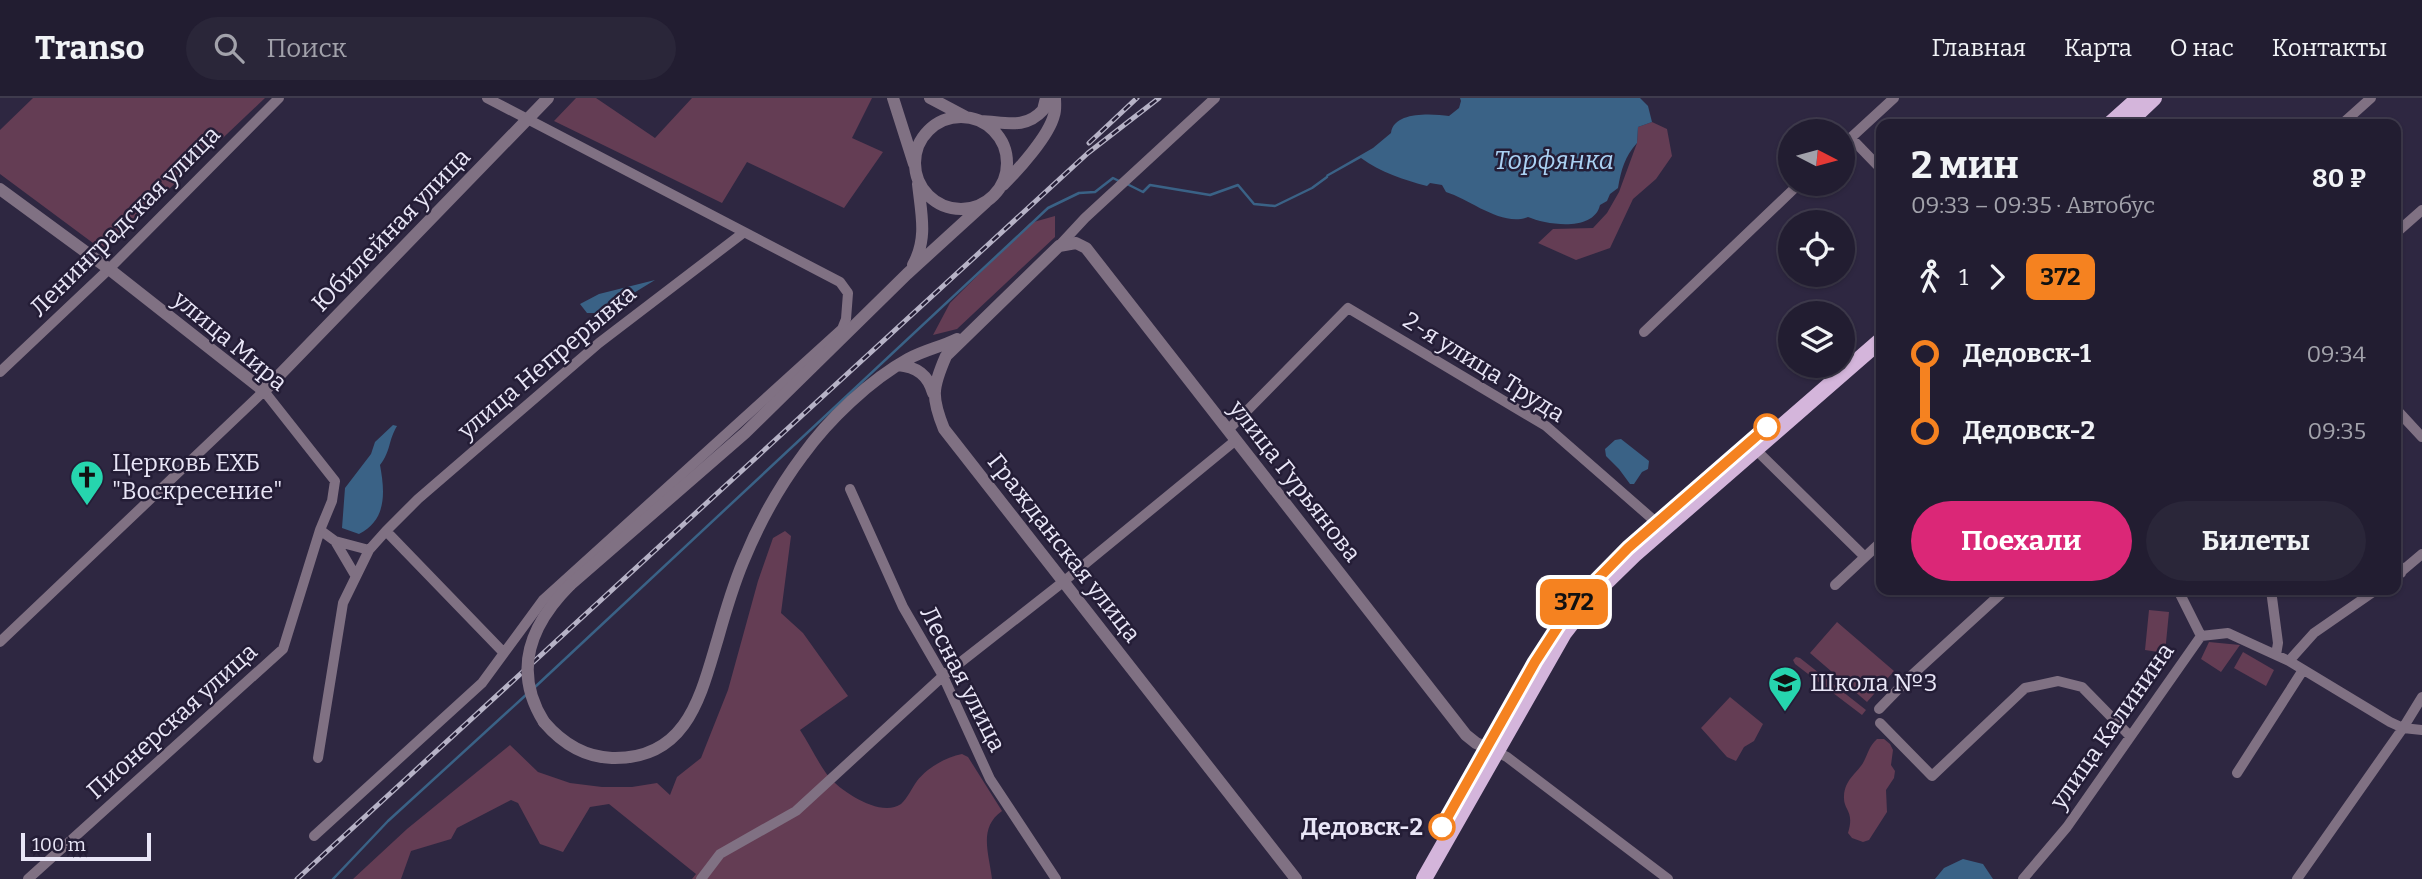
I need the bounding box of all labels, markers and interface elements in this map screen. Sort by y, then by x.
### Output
search box [186,17,676,80]
text: Transo [35,28,144,68]
icon: search [210,29,248,67]
text: Поиск [266,33,347,64]
text: Главная [1931,34,2026,62]
text: Карта [2064,34,2132,62]
text: О нас [2170,34,2234,62]
text: Контакты [2272,34,2387,62]
north arrow [1778,119,1855,196]
map controls [1778,119,1855,378]
street label: Ленинградская улица [24,120,226,322]
text: 2 мин [1911,142,2019,188]
street label: Юбилейная улица [306,143,476,317]
water label: Торфянка [1494,145,1614,176]
text: 80 ₽ [2312,163,2366,194]
text: 09:33 – 09:35 · Автобус [1911,191,2155,219]
button: locate [1778,210,1855,287]
icon: walk [1911,258,1949,296]
icon: forward [1978,258,2016,296]
text: 1 [1959,263,1968,291]
text: 372 [2040,263,2081,291]
street label: улица Непрерывка [451,279,642,445]
street label: улица Мира [167,285,293,397]
button: layers [1778,301,1855,378]
street label: 2-я улица Труда [1398,306,1570,428]
text: Дедовск-1 [1963,338,2091,369]
text: 09:34 [2306,340,2366,368]
street label: улица Гурьянова [1223,394,1367,567]
unlabelled marker [1754,414,1780,440]
text: Дедовск-2 [1963,415,2095,446]
text: 09:35 [2308,417,2366,445]
street label: Гражданская улица [982,448,1146,648]
place label: Церковь ЕХБ "Воскресение" [112,449,283,505]
church icon: Церковь ЕХБ "Воскресение" [68,458,106,507]
button: Поехали [1911,501,2132,581]
button: Билеты [2146,501,2366,581]
line badge: 372 [1534,579,1614,625]
text: 372 [1554,588,1594,616]
street label: Лесная улица [914,602,1012,756]
street label: Пионерская улица [81,637,263,805]
street label: улица Калинина [2044,638,2180,815]
school or university icon: Школа №3 [1766,664,1804,713]
place label: Школа №3 [1810,669,1937,697]
place label: Дедовск-2 [1301,813,1423,841]
marker: Дедовск-2 [1429,814,1455,840]
scale bar [21,830,150,862]
text: 100 m [32,833,86,856]

